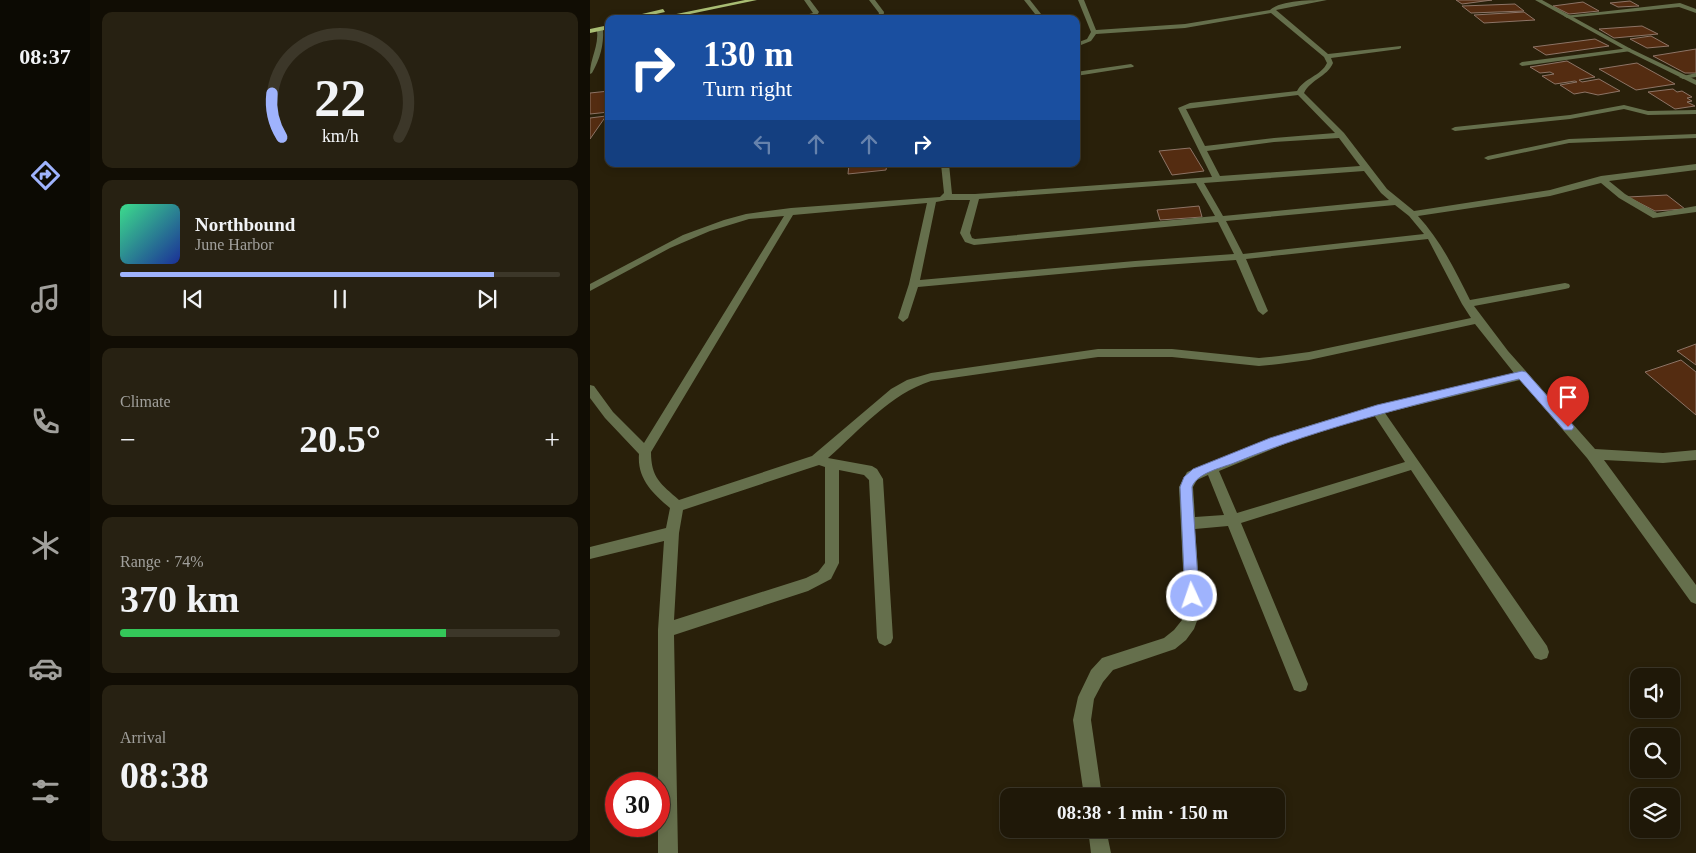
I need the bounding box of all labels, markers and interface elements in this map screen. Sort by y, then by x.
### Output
icon: right [620,35,685,100]
text: 130 m [703,35,793,74]
text: 08:37 [19,44,71,69]
text: 22 [314,70,366,127]
text: Turn right [703,76,792,101]
text: km/h [322,126,358,146]
icon: left [749,130,777,158]
icon: ahead [802,130,830,158]
icon: ahead [855,130,883,158]
icon: right [908,130,936,158]
icon: directions [28,158,63,193]
text: Northbound [195,214,295,235]
text: June Harbor [195,236,274,253]
icon: music [28,281,63,316]
icon: previous [179,285,207,313]
icon: pause [326,285,354,313]
icon: next [473,285,501,313]
pin [1547,376,1589,427]
icon: arrive [1554,383,1582,411]
text: Climate [120,393,171,410]
icon: phone [28,404,63,439]
text: 20.5° [299,418,381,460]
text: − [120,424,136,455]
text: + [544,424,560,455]
icon: climate [28,528,63,563]
text: Range · 74% [120,553,204,570]
position arrow [1165,569,1217,621]
text: 370 km [120,578,239,620]
icon: car [28,651,63,686]
map controls [1630,668,1680,838]
button: sound [1630,668,1680,718]
button: search [1630,728,1680,778]
text: Arrival [120,729,166,746]
text: 08:38 [120,754,209,796]
speed limit sign: 30 [605,772,670,837]
icon: filters [28,774,63,809]
button: layers [1630,788,1680,838]
text: 08:38 · 1 min · 150 m [1057,802,1228,823]

